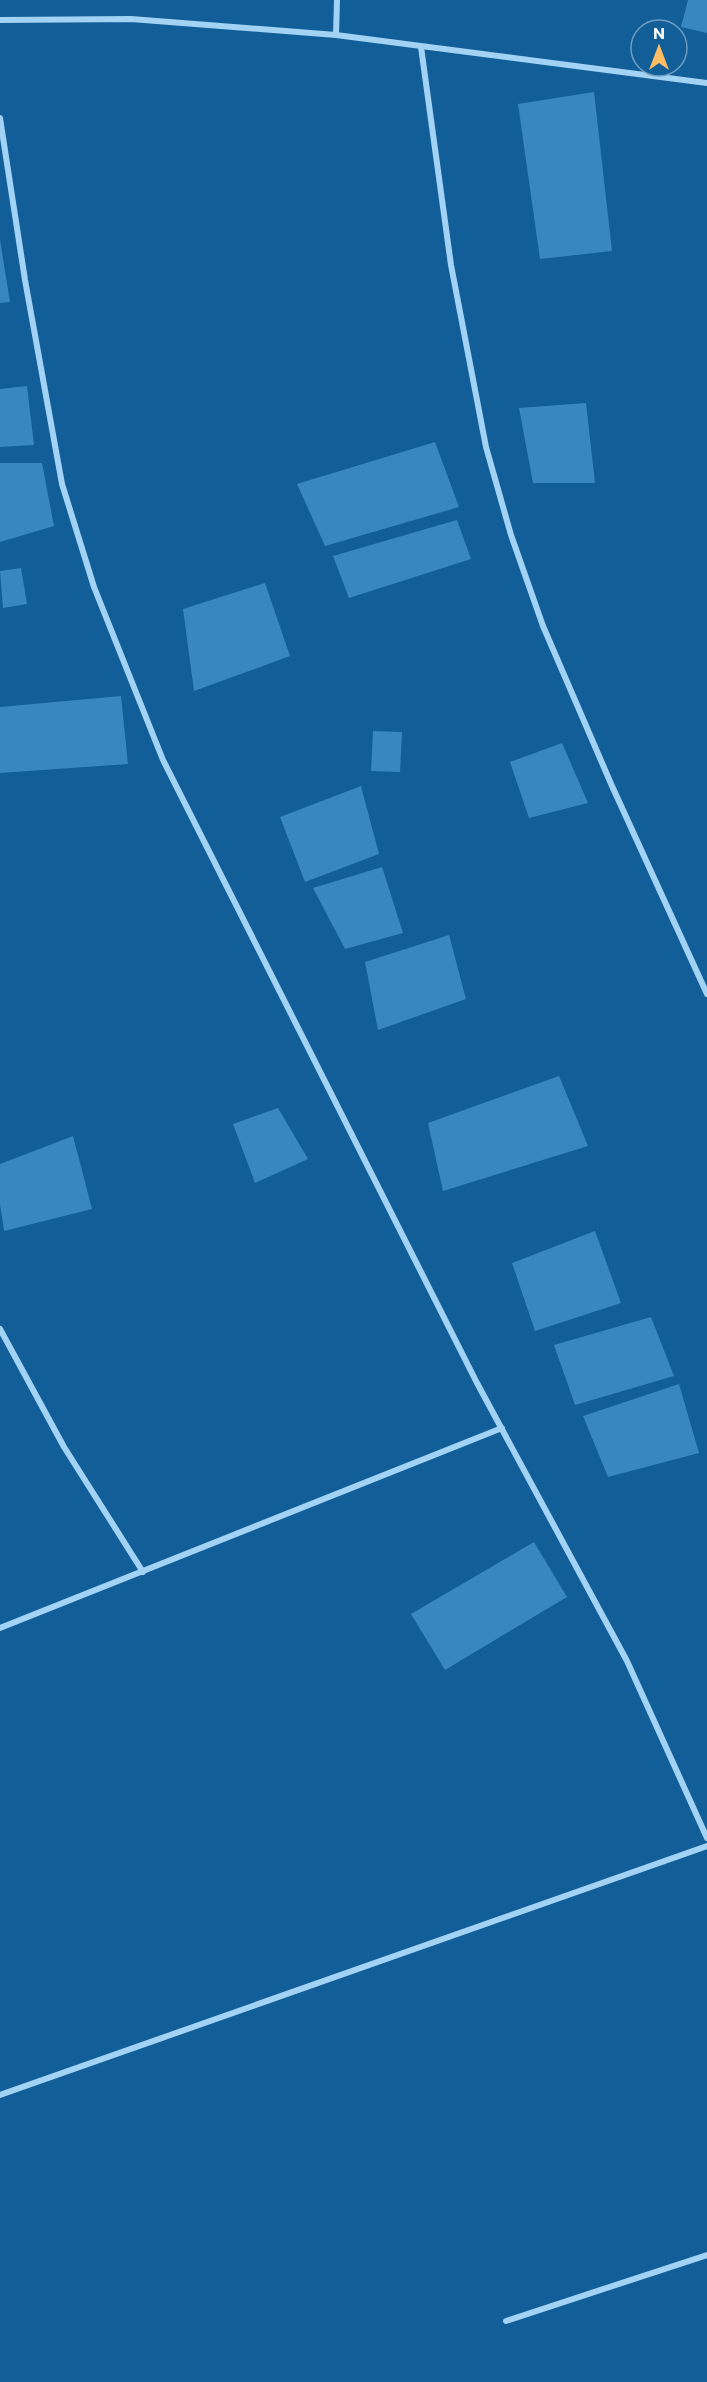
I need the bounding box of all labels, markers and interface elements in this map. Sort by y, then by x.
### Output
north arrow [629,18,689,78]
text: N [653,23,665,42]

